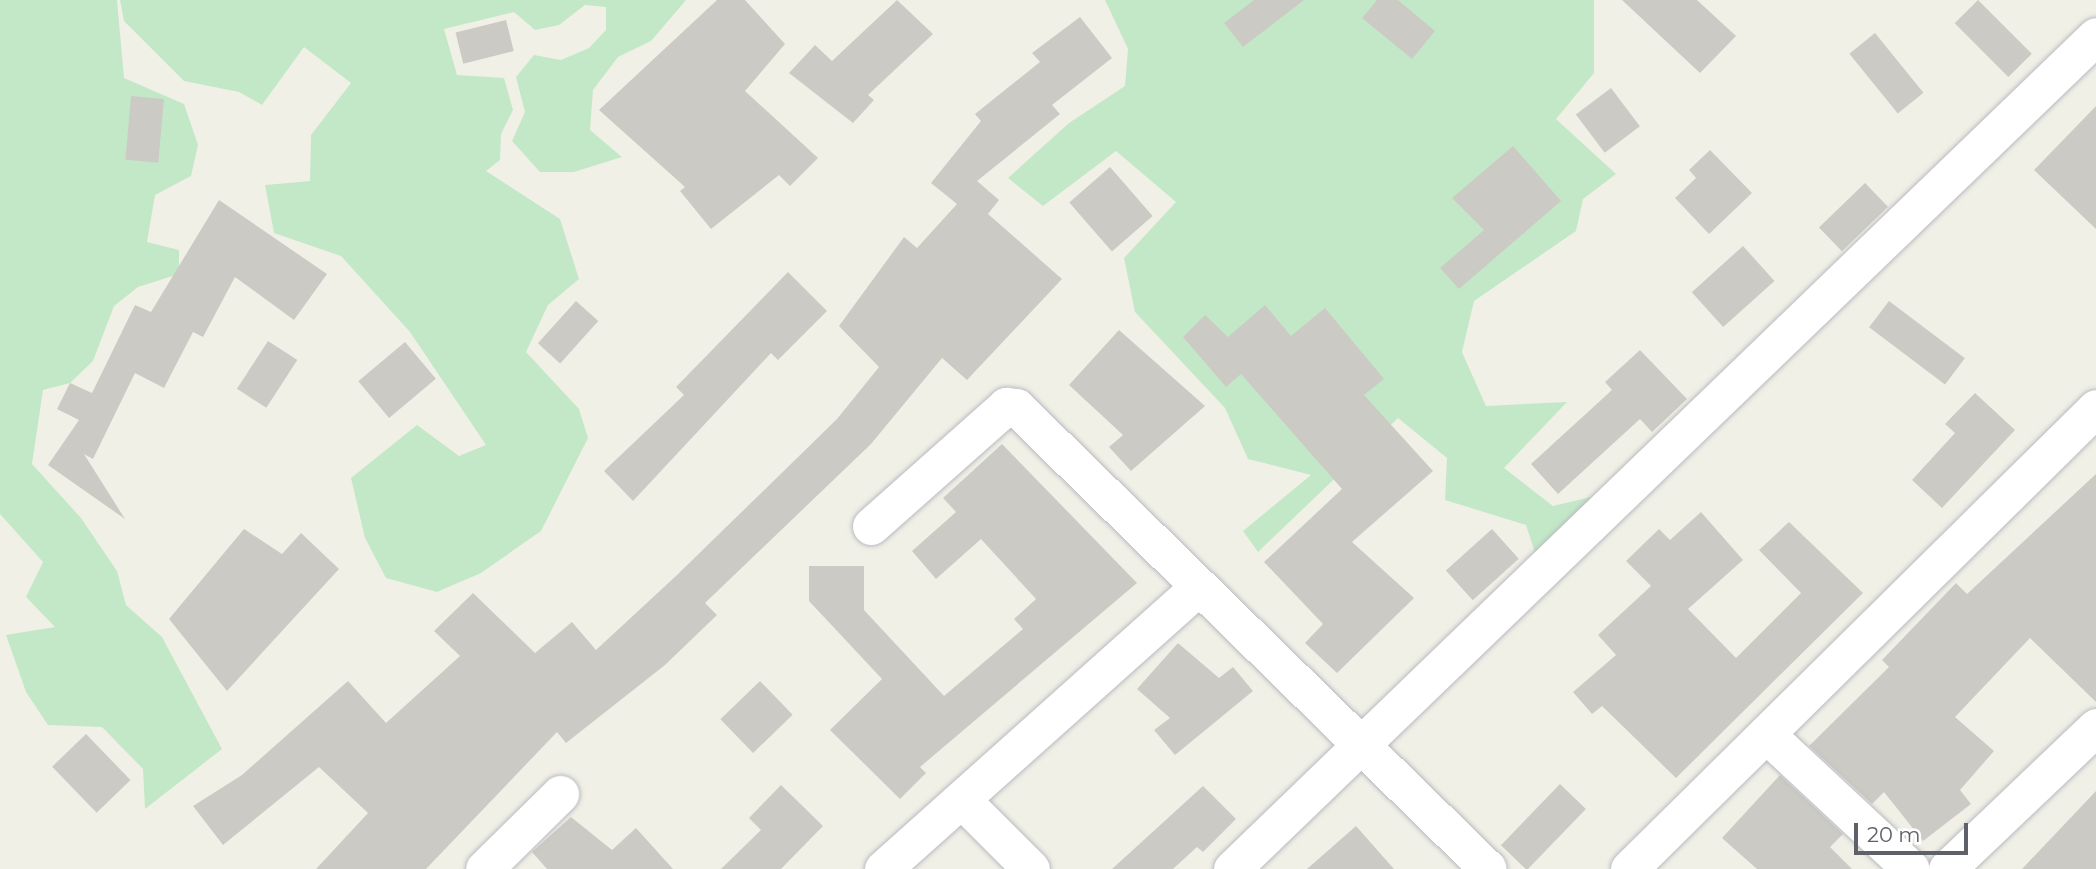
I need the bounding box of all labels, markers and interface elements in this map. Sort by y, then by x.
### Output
scale bar [1858,810,1972,854]
text: 20 m [1867,822,1921,847]

